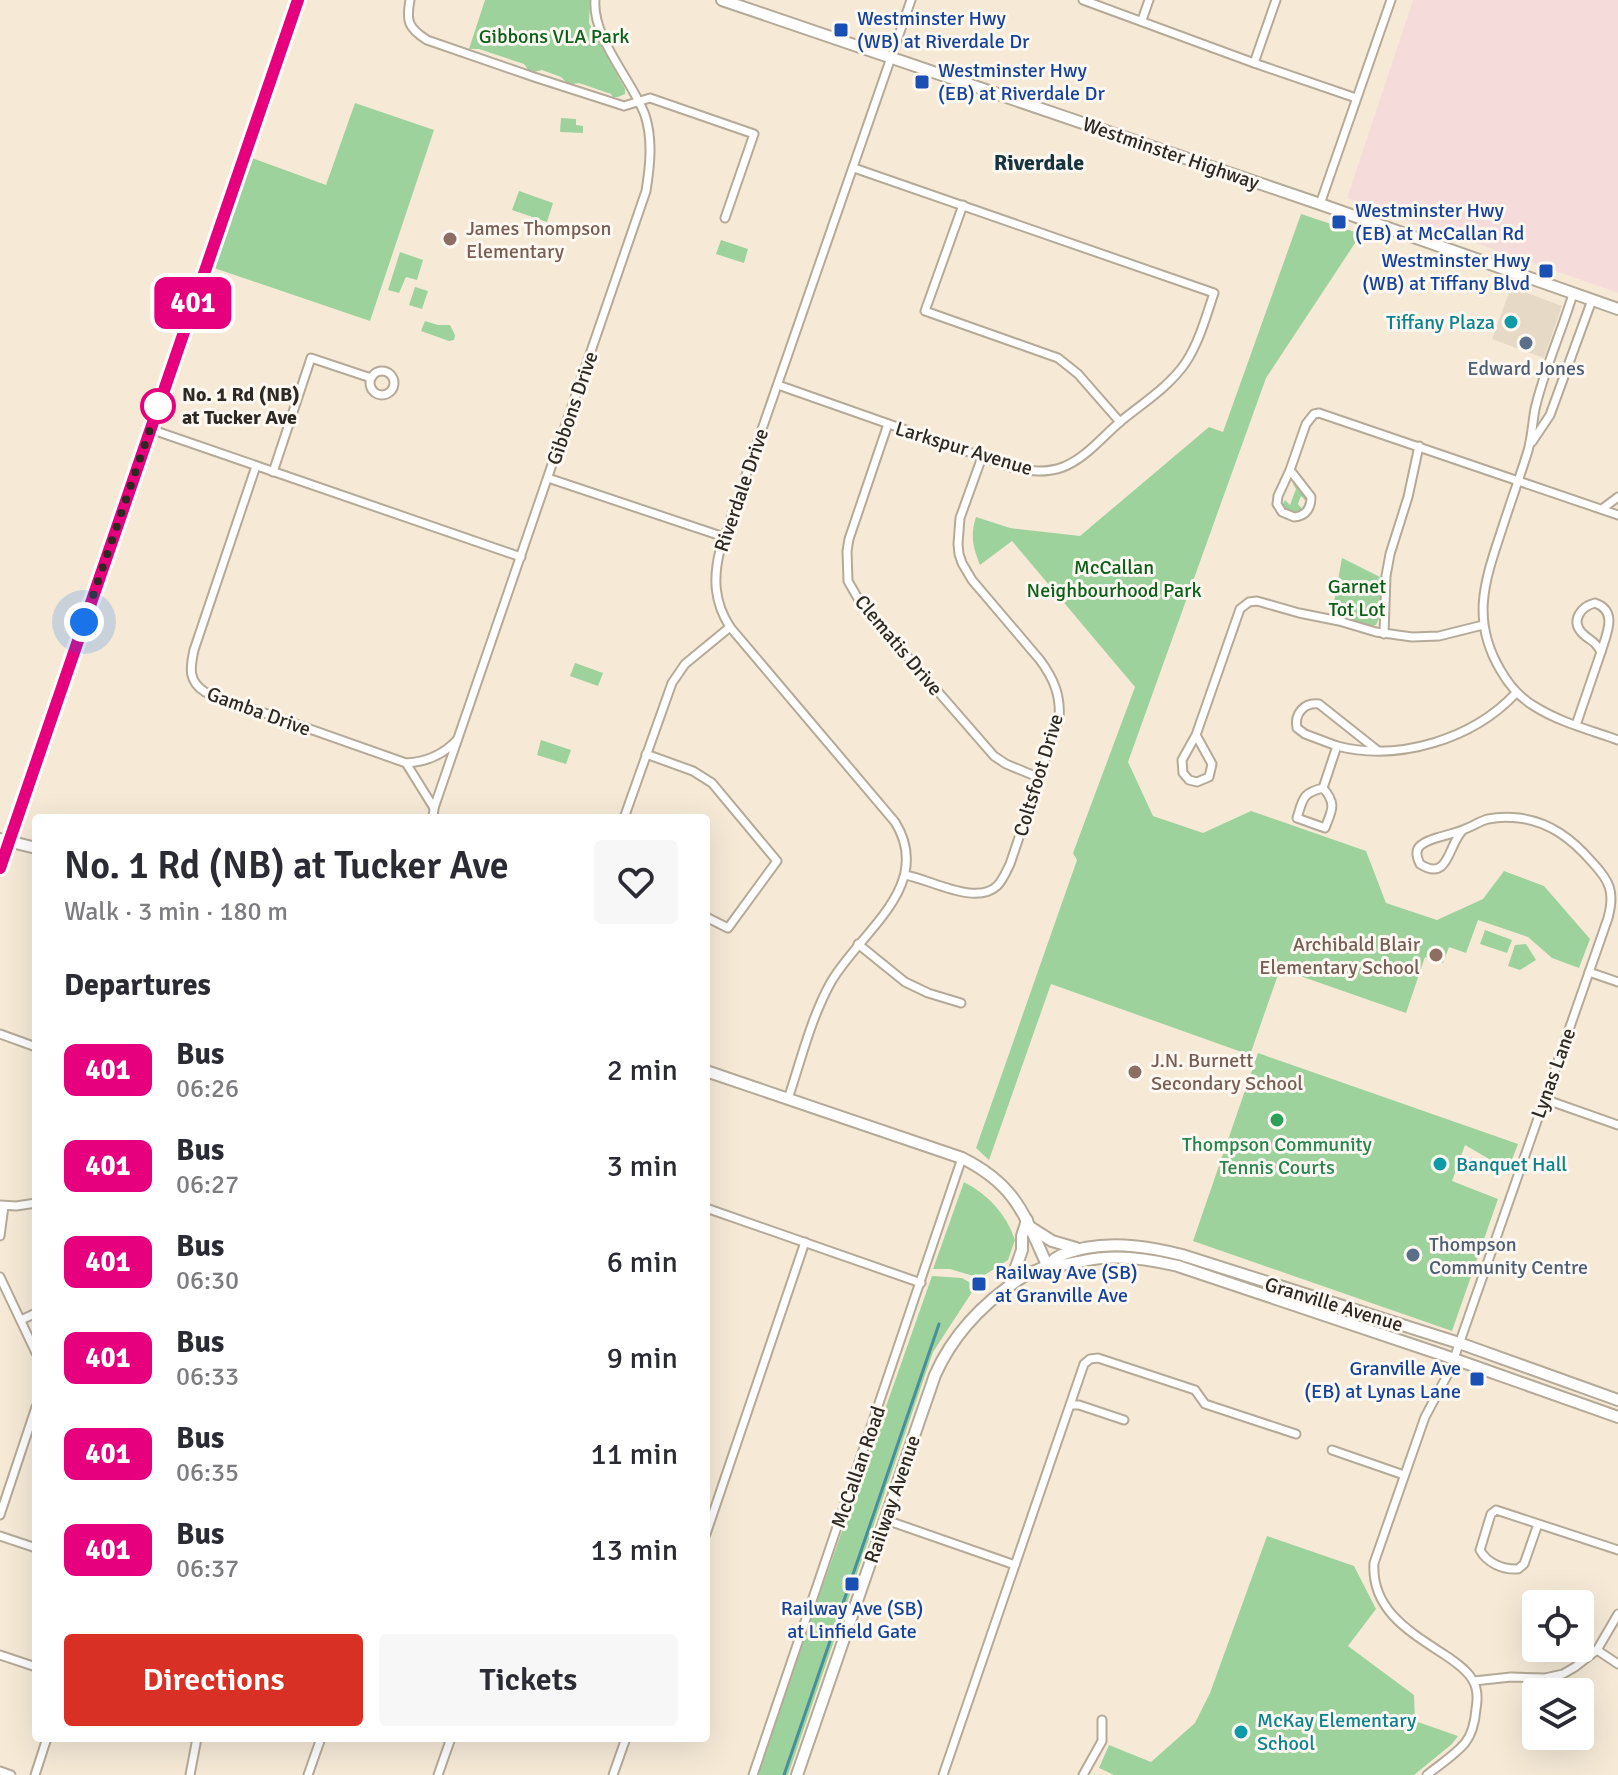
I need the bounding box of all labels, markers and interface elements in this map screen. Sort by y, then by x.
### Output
place label: Westminster Hwy (WB) at Riverdale Dr [857,6,1030,54]
marker: Westminster Hwy (WB) at Riverdale Dr [832,21,850,39]
park label: Gibbons VLA Park [479,24,629,49]
place label: Westminster Hwy (EB) at Riverdale Dr [938,58,1105,106]
marker: Westminster Hwy (EB) at Riverdale Dr [913,73,931,91]
street label: Westminster Highway [1079,112,1263,196]
district label: Riverdale [994,149,1084,176]
place label: Westminster Hwy (EB) at McCallan Rd [1355,198,1524,246]
marker: Westminster Hwy (EB) at McCallan Rd [1330,213,1348,231]
place label: James Thompson Elementary [466,216,611,264]
marker: James Thompson Elementary [441,230,459,248]
place label: Westminster Hwy (WB) at Tiffany Blvd [1362,248,1531,296]
marker: Westminster Hwy (WB) at Tiffany Blvd [1537,262,1555,280]
line badge: 401 [147,277,239,329]
text: 401 [170,286,216,320]
place label: Tiffany Plaza [1386,310,1495,335]
marker: Tiffany Plaza [1502,313,1520,331]
marker: Edward Jones [1517,334,1535,352]
street label: Gibbons Drive [541,348,604,468]
place label: Edward Jones [1467,356,1585,381]
place label: No. 1 Rd (NB) at Tucker Ave [182,382,300,430]
marker: No. 1 Rd (NB) at Tucker Ave [141,389,175,423]
street label: Larkspur Avenue [892,416,1036,481]
street label: Riverdale Drive [709,425,774,555]
park label: McCallan Neighbourhood Park [1027,555,1201,603]
park label: Garnet Tot Lot [1328,574,1386,622]
street label: Clematis Drive [849,590,948,701]
your location [64,602,104,642]
street label: Gamba Drive [203,681,314,742]
street label: Coltsfoot Drive [1008,711,1069,839]
button: heart [594,840,678,924]
text: No. 1 Rd (NB) at Tucker Ave [64,842,509,889]
text: Walk · 3 min · 180 m [64,896,288,928]
place label: Archibald Blair Elementary School [1259,932,1421,980]
marker: Archibald Blair Elementary School [1427,946,1445,964]
text: Departures [64,967,211,1004]
street label: Lynas Lane [1526,1025,1581,1122]
text: Bus [176,1036,224,1073]
place label: J.N. Burnett Secondary School [1151,1048,1303,1096]
text: 2 min [607,1052,678,1089]
text: 401 [85,1053,131,1087]
marker: J.N. Burnett Secondary School [1126,1063,1144,1081]
text: 06:26 [176,1073,239,1105]
marker: Thompson Community Tennis Courts [1268,1111,1286,1129]
text: Bus [176,1132,224,1169]
place label: Thompson Community Tennis Courts [1182,1132,1373,1180]
text: 3 min [607,1148,678,1185]
text: 401 [85,1149,131,1183]
place label: Banquet Hall [1456,1152,1567,1177]
marker: Banquet Hall [1431,1155,1449,1173]
text: 06:27 [176,1169,239,1201]
text: Bus [176,1228,224,1265]
place label: Thompson Community Centre [1429,1232,1588,1280]
text: 6 min [607,1244,678,1281]
text: 401 [85,1245,131,1279]
marker: Thompson Community Centre [1404,1246,1422,1264]
place label: Railway Ave (SB) at Granville Ave [995,1260,1138,1308]
text: 06:30 [176,1265,239,1297]
street label: Granville Avenue [1262,1272,1406,1337]
marker: Railway Ave (SB) at Granville Ave [970,1275,988,1293]
text: Bus [176,1324,224,1361]
text: 9 min [607,1340,678,1377]
text: 401 [85,1341,131,1375]
place label: Granville Ave (EB) at Lynas Lane [1304,1356,1461,1404]
text: 06:33 [176,1361,239,1393]
marker: Granville Ave (EB) at Lynas Lane [1468,1370,1486,1388]
street label: McCallan Road [826,1403,891,1532]
text: Bus [176,1420,224,1457]
street label: Railway Avenue [859,1432,926,1566]
text: 11 min [591,1436,678,1473]
text: 401 [85,1437,131,1471]
text: 06:35 [176,1457,239,1489]
text: Bus [176,1516,224,1553]
text: 13 min [591,1532,678,1569]
text: 401 [85,1533,131,1567]
text: 06:37 [176,1553,239,1585]
marker: Railway Ave (SB) at Linfield Gate [843,1575,861,1593]
map controls [1522,1590,1594,1750]
button: locate [1522,1590,1594,1662]
place label: Railway Ave (SB) at Linfield Gate [781,1596,923,1644]
button: Directions [64,1634,363,1726]
button: Tickets [379,1634,678,1726]
button: layers [1522,1678,1594,1750]
place label: McKay Elementary School [1257,1708,1417,1756]
marker: McKay Elementary School [1232,1723,1250,1741]

